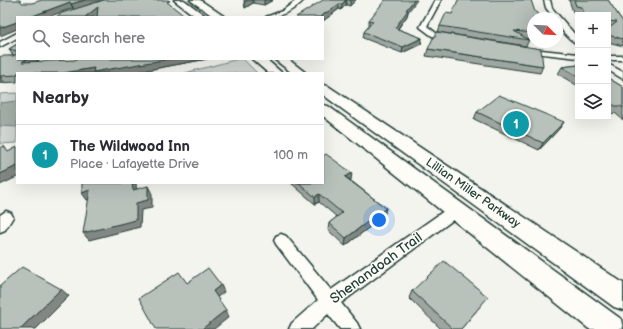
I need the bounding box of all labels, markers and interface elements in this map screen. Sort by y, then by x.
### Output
north arrow [527,12,563,48]
map controls [575,12,611,120]
button: + [575,12,611,48]
search box [16,16,324,60]
icon: search [30,27,52,49]
text: Search here [62,29,145,48]
button: − [575,48,611,84]
button: layers [575,84,611,120]
text: Nearby [32,88,89,108]
pin: 1 [503,109,529,139]
text: The Wildwood Inn [70,137,190,156]
text: 1 [42,147,48,163]
text: 100 m [273,147,308,163]
street label: Lillian Miller Parkway [423,155,524,232]
text: Place · Lafayette Drive [70,156,199,172]
your location [369,210,389,230]
street label: Shenandoah Trail [326,229,426,307]

